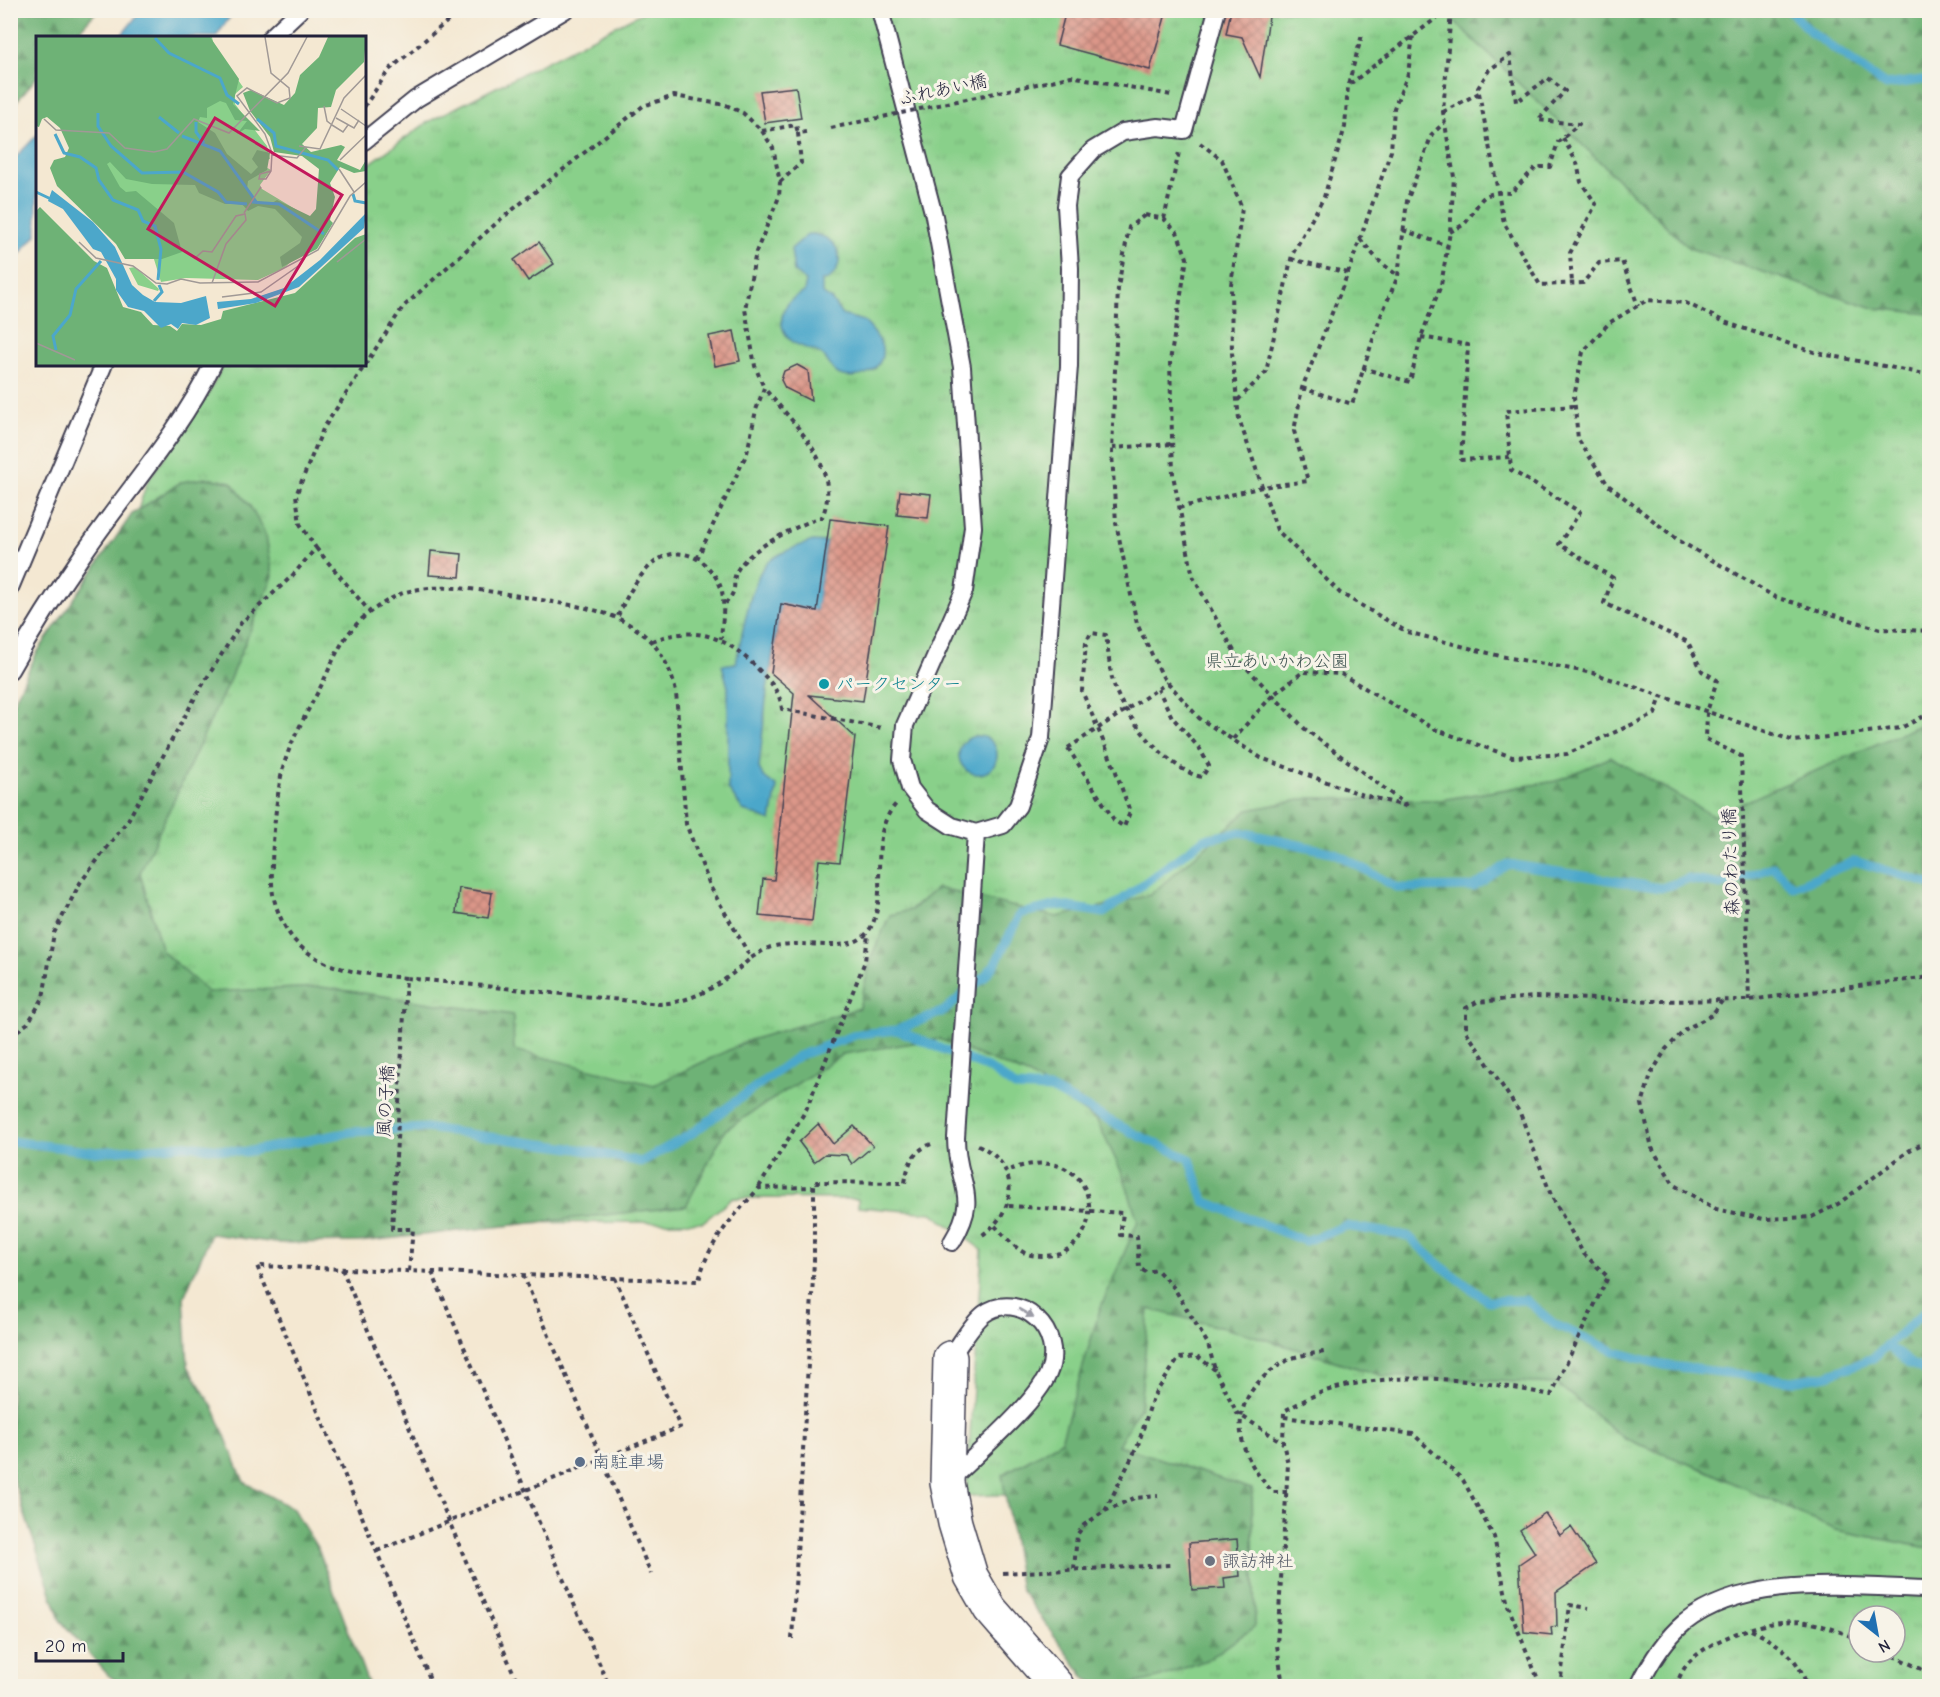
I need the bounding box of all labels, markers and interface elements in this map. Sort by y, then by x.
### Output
inset map [36,36,366,366]
street label: ふれあい橋 [897,70,989,110]
park label: 県立あいかわ公園 [1205,651,1349,672]
place label: パークセンター [836,674,961,695]
marker: パークセンター [817,677,831,691]
street label: 森のわたり橋 [1719,808,1743,916]
street label: 風の子橋 [374,1064,398,1138]
one-way arrow [1018,1308,1035,1318]
place label: 南駐車場 [592,1452,664,1473]
marker: 南駐車場 [573,1455,587,1469]
place label: 諏訪神社 [1222,1551,1294,1572]
marker: 諏訪神社 [1203,1554,1217,1568]
north arrow [1847,1604,1907,1664]
scale bar [36,1625,123,1663]
text: 20 m [45,1636,86,1657]
text: N [1875,1636,1893,1656]

